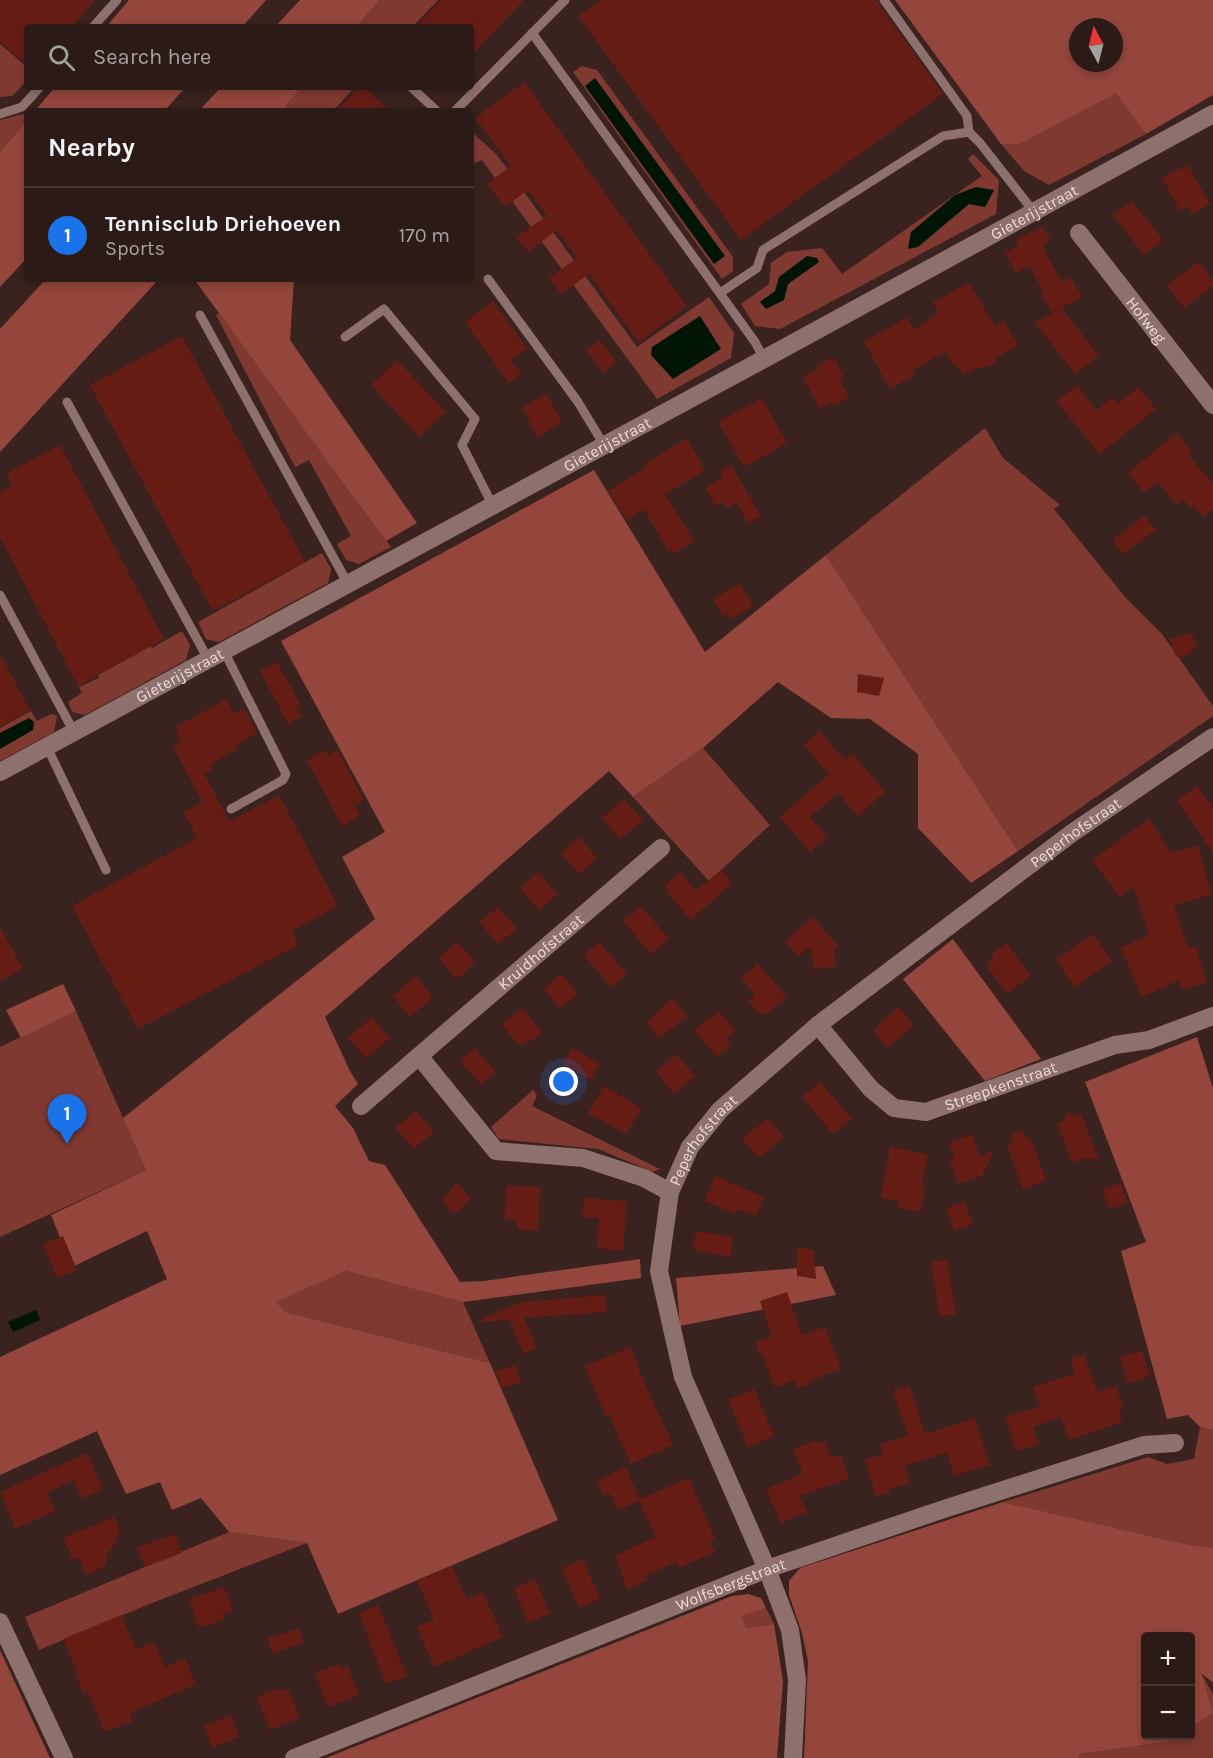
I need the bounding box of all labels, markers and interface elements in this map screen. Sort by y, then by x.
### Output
north arrow [1069,18,1123,72]
search box [24,24,474,90]
icon: search [45,41,78,74]
text: Search here [93,44,211,70]
text: Nearby [48,132,135,163]
street label: Gieterijstraat [987,181,1081,244]
text: Tennisclub Driehoeven [105,211,341,237]
text: 1 [64,224,71,247]
text: 170 m [399,224,450,247]
text: Sports [105,237,165,260]
street label: Hofweg [1122,293,1170,347]
street label: Gieterijstraat [560,413,654,476]
street label: Gieterijstraat [132,644,227,707]
street label: Peperhofstraat [1026,793,1125,872]
street label: Kruidhofstraat [494,910,587,994]
street label: Streepkenstraat [942,1057,1059,1115]
your location [549,1067,578,1096]
street label: Peperhofstraat [665,1091,741,1189]
pin: 1 [48,1094,86,1144]
street label: Wolfsbergstraat [673,1554,788,1615]
map controls [1141,1632,1195,1740]
button: + [1141,1632,1195,1686]
button: − [1141,1686,1195,1740]

